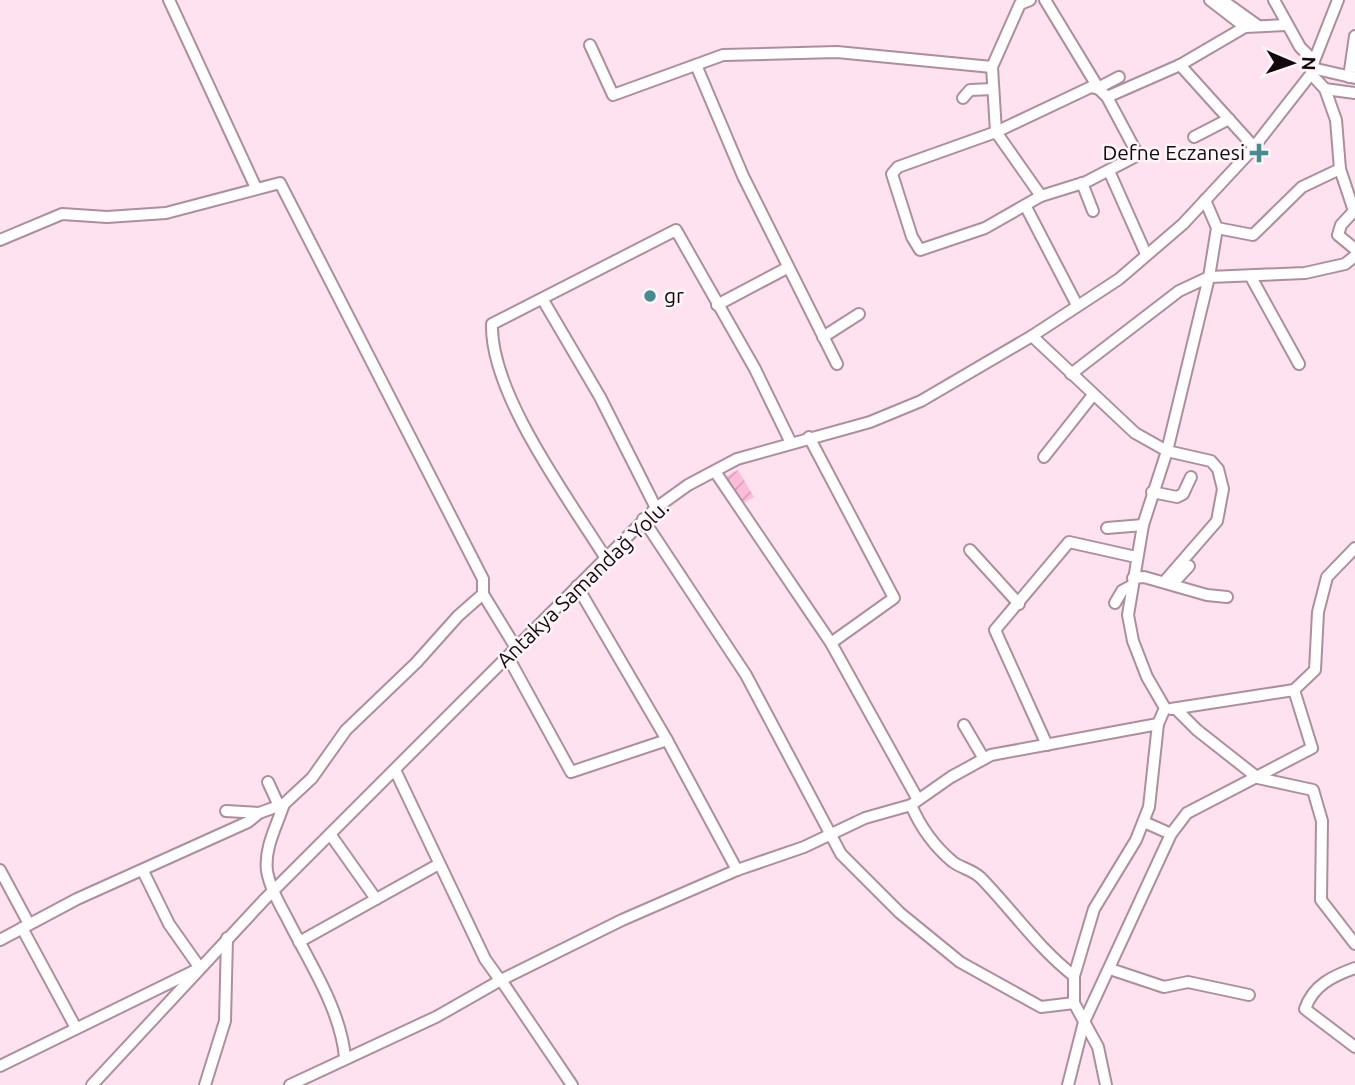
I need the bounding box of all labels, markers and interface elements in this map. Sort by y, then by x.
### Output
north arrow [1257,28,1327,98]
text: N [1298,56,1320,71]
place label: Defne Eczanesi [1102,140,1245,164]
marker: Defne Eczanesi [1251,145,1267,161]
place label: gr [664,283,684,307]
marker: gr [642,288,658,304]
street label: Antakya Samandağ Yolu. [491,495,673,672]

